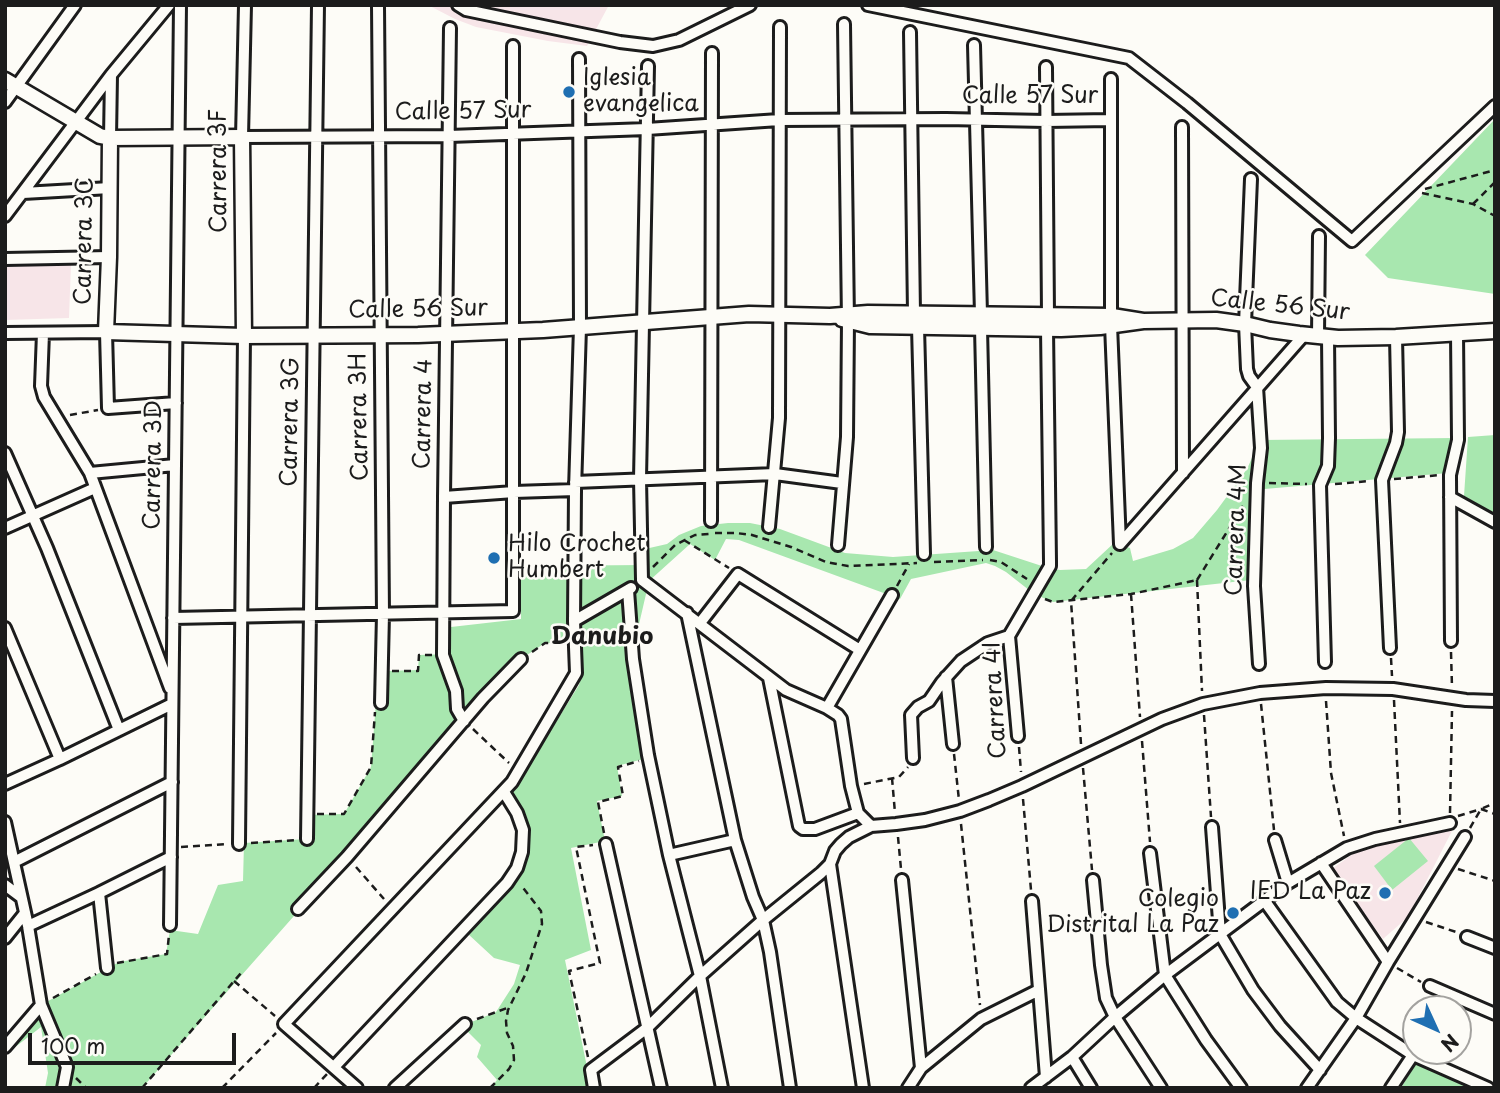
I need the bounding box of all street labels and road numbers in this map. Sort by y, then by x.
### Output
street label: Calle 57 Sur [962,83,1098,111]
street label: Calle 57 Sur [394,97,532,127]
street label: Carrera 3F [206,109,234,233]
street label: Carrera 3C [70,177,100,305]
street label: Calle 56 Sur [1209,285,1351,327]
street label: Calle 56 Sur [348,295,488,325]
street label: Carrera 3H [345,353,375,481]
street label: Carrera 3G [276,357,306,487]
street label: Carrera 4 [409,358,439,470]
street label: Carrera 3D [139,400,169,530]
street label: Carrera 4M [1221,463,1253,597]
street label: Carrera 4I [979,640,1013,760]

